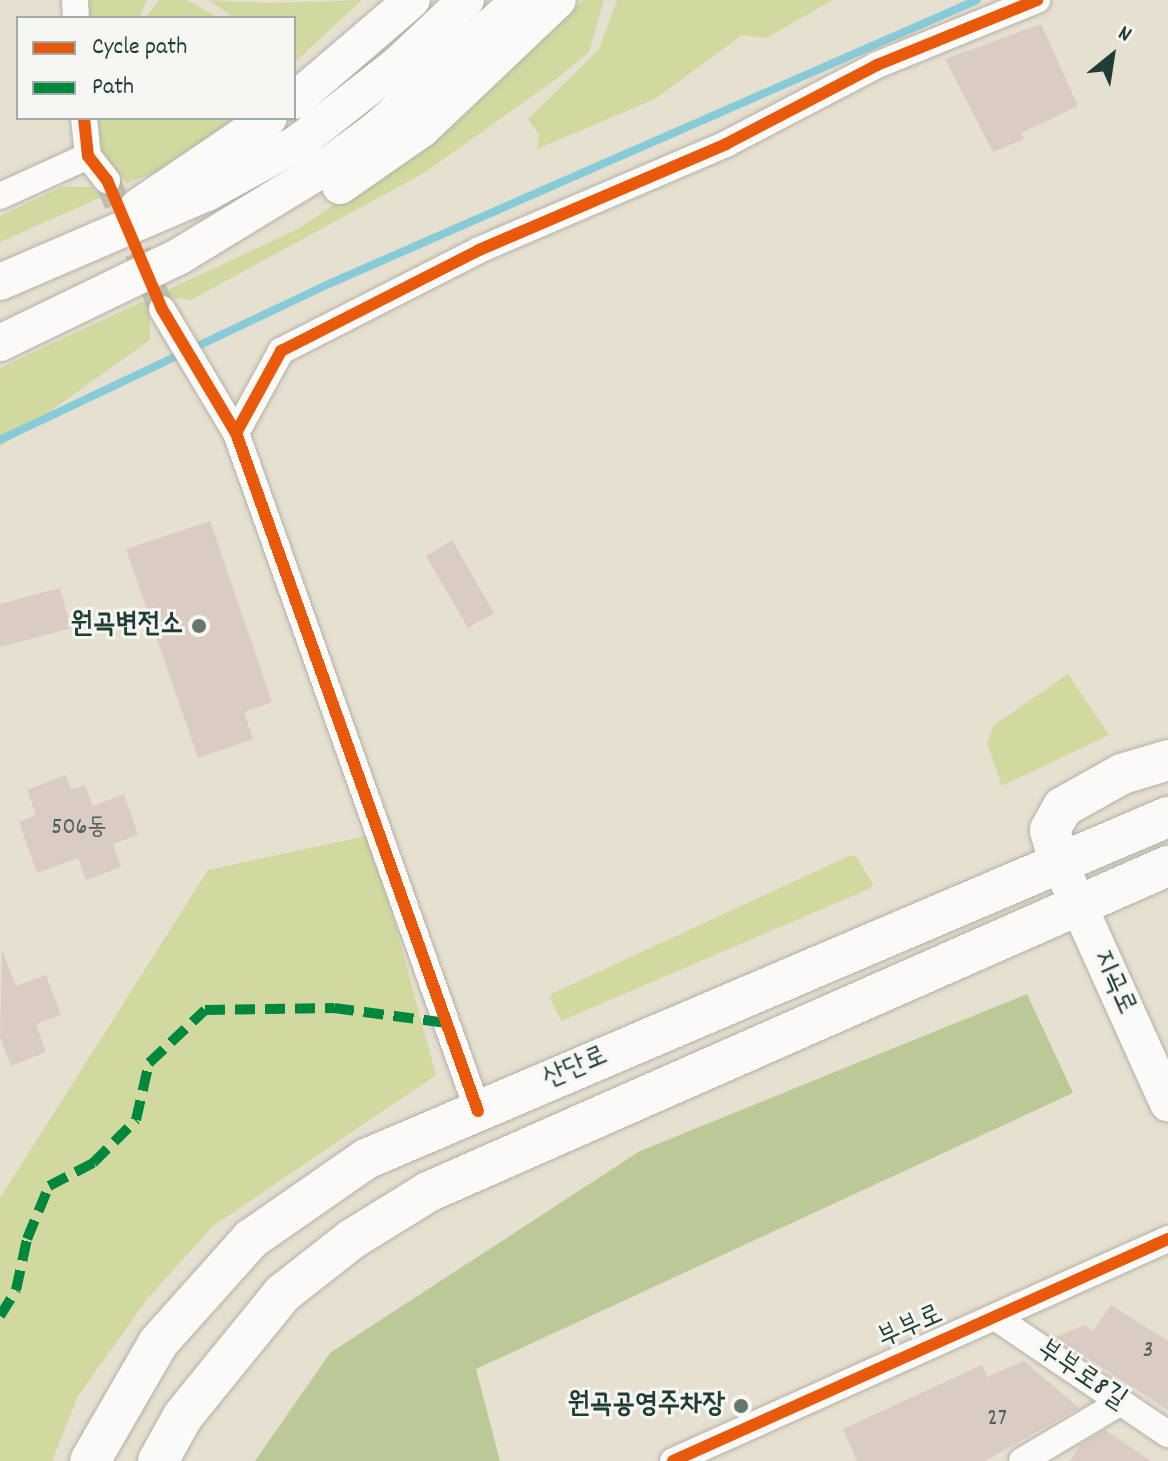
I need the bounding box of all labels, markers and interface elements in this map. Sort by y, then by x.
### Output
legend [16,16,296,120]
north arrow [1072,16,1152,96]
text: N [1112,19,1137,51]
text: Cycle path [92,31,187,65]
text: Path [92,71,134,105]
place label: 원곡변전소 [70,609,183,643]
marker: 원곡변전소 [190,617,208,635]
house number: 506동 [51,815,107,843]
street label: 지곡로 [1084,945,1142,1021]
street label: 산단로 [538,1040,614,1098]
street label: 부부로 [873,1299,949,1357]
street label: 부부로8길 [1030,1334,1132,1418]
house number: 3 [1143,1338,1153,1366]
place label: 원곡공영주차장 [567,1389,725,1423]
marker: 원곡공영주차장 [732,1397,750,1415]
house number: 27 [987,1406,1007,1434]

